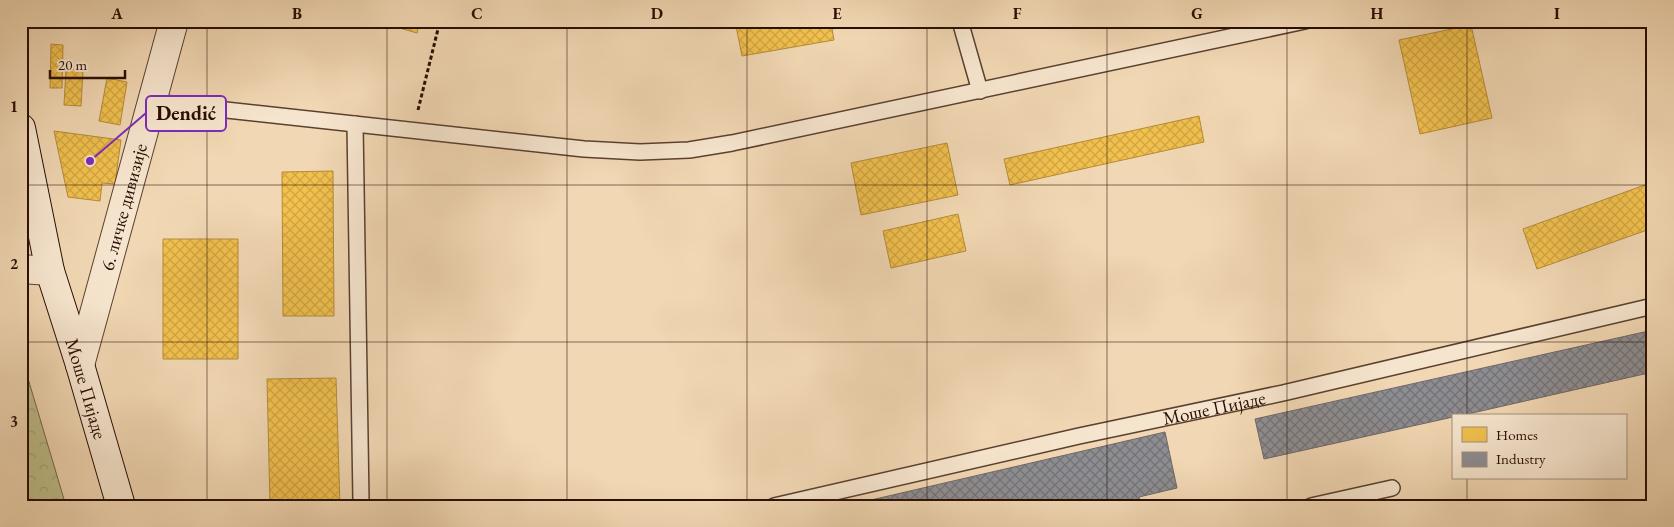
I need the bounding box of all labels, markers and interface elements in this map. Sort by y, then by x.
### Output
text: A [110,3,123,24]
text: B [292,3,302,24]
text: C [471,3,483,24]
text: D [651,3,663,24]
text: E [832,3,842,24]
text: F [1013,3,1022,24]
text: G [1191,3,1203,24]
text: H [1371,3,1384,24]
text: I [1554,3,1560,24]
scale bar [50,48,125,80]
text: 20 m [58,55,87,74]
text: 1 [10,96,18,117]
callout: Dendić [146,96,226,131]
text: Dendić [156,100,216,126]
street label: 6. личке дивизије [94,141,153,273]
text: 2 [10,253,19,274]
street label: Моше Пијаде [59,335,113,442]
street label: Моше Пијаде [1161,385,1268,431]
text: 3 [10,411,18,432]
legend [1452,414,1626,480]
text: Homes [1496,425,1538,444]
text: Industry [1496,449,1546,468]

